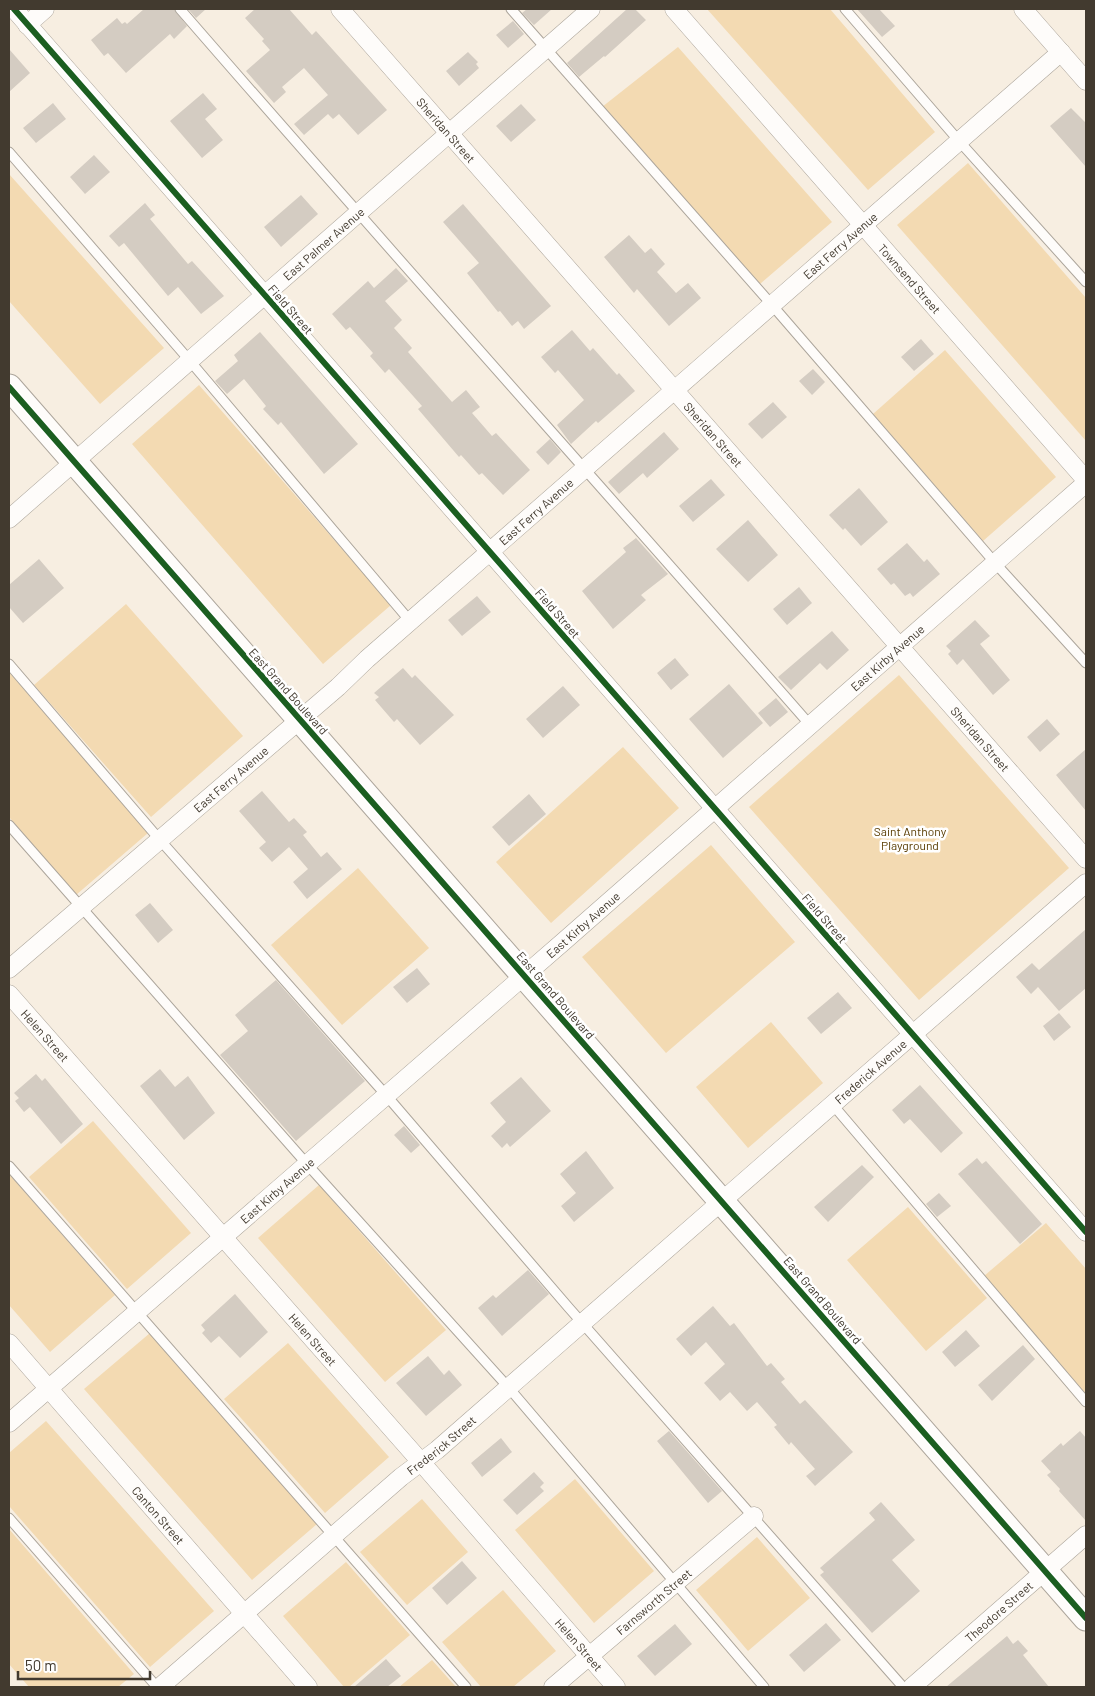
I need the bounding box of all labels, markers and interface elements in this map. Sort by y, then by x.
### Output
street label: Sheridan Street [414,95,478,165]
street label: East Palmer Avenue [280,204,367,283]
street label: East Ferry Avenue [800,209,880,281]
street label: Townsend Street [876,241,944,316]
street label: Field Street [266,281,316,337]
street label: Sheridan Street [681,399,746,470]
street label: East Ferry Avenue [496,475,576,547]
street label: Field Street [533,585,583,641]
street label: East Kirby Avenue [847,621,927,694]
street label: East Grand Boulevard [247,645,331,737]
street label: Sheridan Street [948,704,1013,774]
street label: East Ferry Avenue [190,743,271,815]
park label: Saint Anthony Playground [874,824,947,852]
street label: East Kirby Avenue [543,889,622,961]
street label: Field Street [800,890,850,946]
street label: East Grand Boulevard [514,948,598,1042]
street label: Helen Street [19,1006,72,1064]
street label: Frederick Avenue [832,1036,909,1107]
street label: East Kirby Avenue [237,1154,317,1226]
street label: East Grand Boulevard [781,1253,865,1347]
street label: Helen Street [286,1310,340,1368]
street label: Frederick Street [404,1413,478,1477]
street label: Canton Street [130,1483,188,1547]
street label: Farnsworth Street [613,1566,694,1637]
street label: Theodore Street [962,1578,1035,1645]
street label: Helen Street [553,1615,606,1674]
scale bar [18,1648,150,1680]
text: 50 m [25,1656,57,1674]

